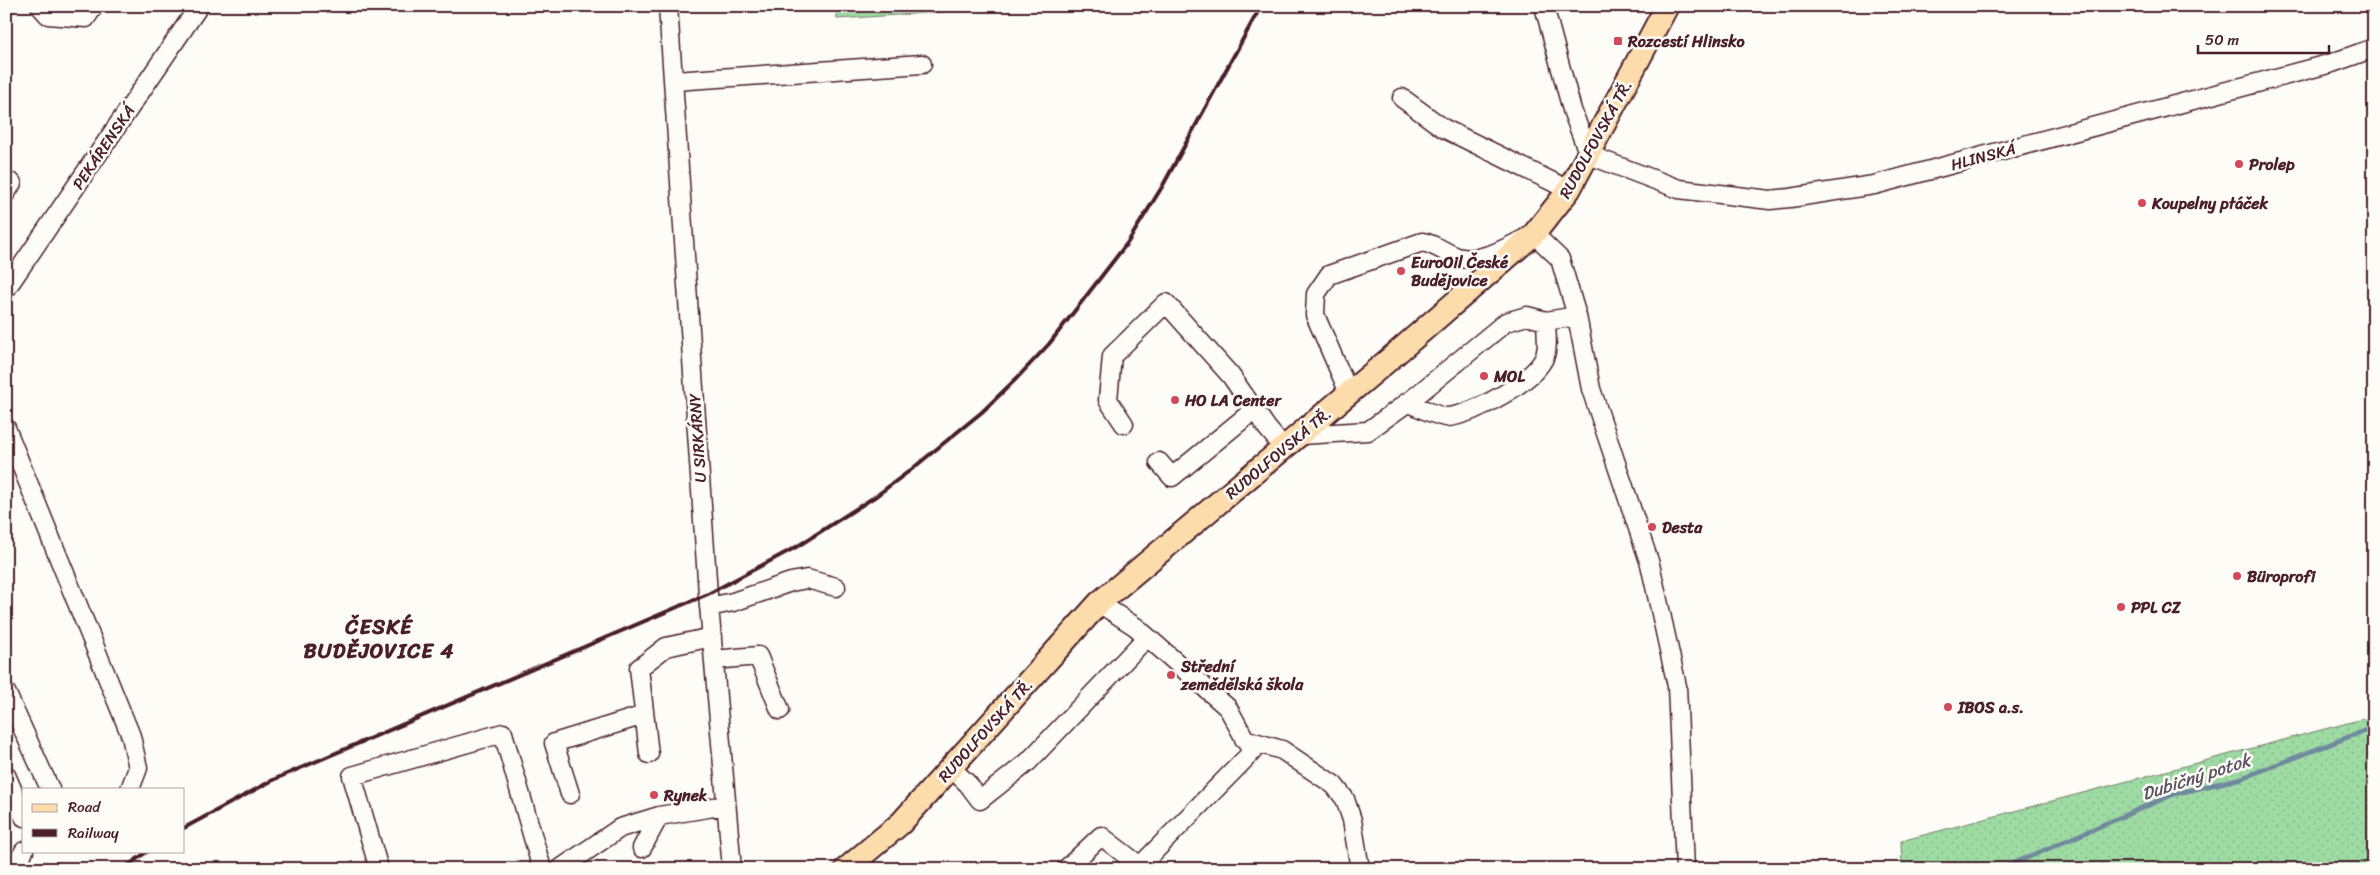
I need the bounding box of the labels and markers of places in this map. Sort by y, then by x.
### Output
place label: Rozcestí Hlinsko [1627,27,1746,56]
marker: Rozcestí Hlinsko [1612,35,1624,47]
place label: Prolep [2249,150,2295,179]
marker: Prolep [2233,158,2245,170]
place label: Koupelny ptáček [2151,189,2268,218]
marker: Koupelny ptáček [2136,197,2148,209]
place label: EuroOil České Budějovice [1411,248,1509,295]
marker: EuroOil České Budějovice [1395,265,1407,277]
place label: MOL [1493,362,1525,391]
marker: MOL [1478,370,1490,382]
place label: HO LA Center [1184,386,1282,415]
marker: HO LA Center [1169,394,1181,406]
place label: Desta [1662,513,1703,542]
marker: Desta [1646,521,1658,533]
place label: Büroprofi [2247,562,2316,591]
marker: Büroprofi [2231,570,2243,582]
place label: PPL CZ [2131,593,2182,622]
marker: PPL CZ [2115,601,2127,613]
place label: Střední zemědělská škola [1180,652,1304,699]
marker: Střední zemědělská škola [1165,669,1177,681]
place label: IBOS a.s. [1957,693,2024,722]
marker: IBOS a.s. [1942,701,1954,713]
place label: Rynek [663,781,708,810]
marker: Rynek [648,789,660,801]

